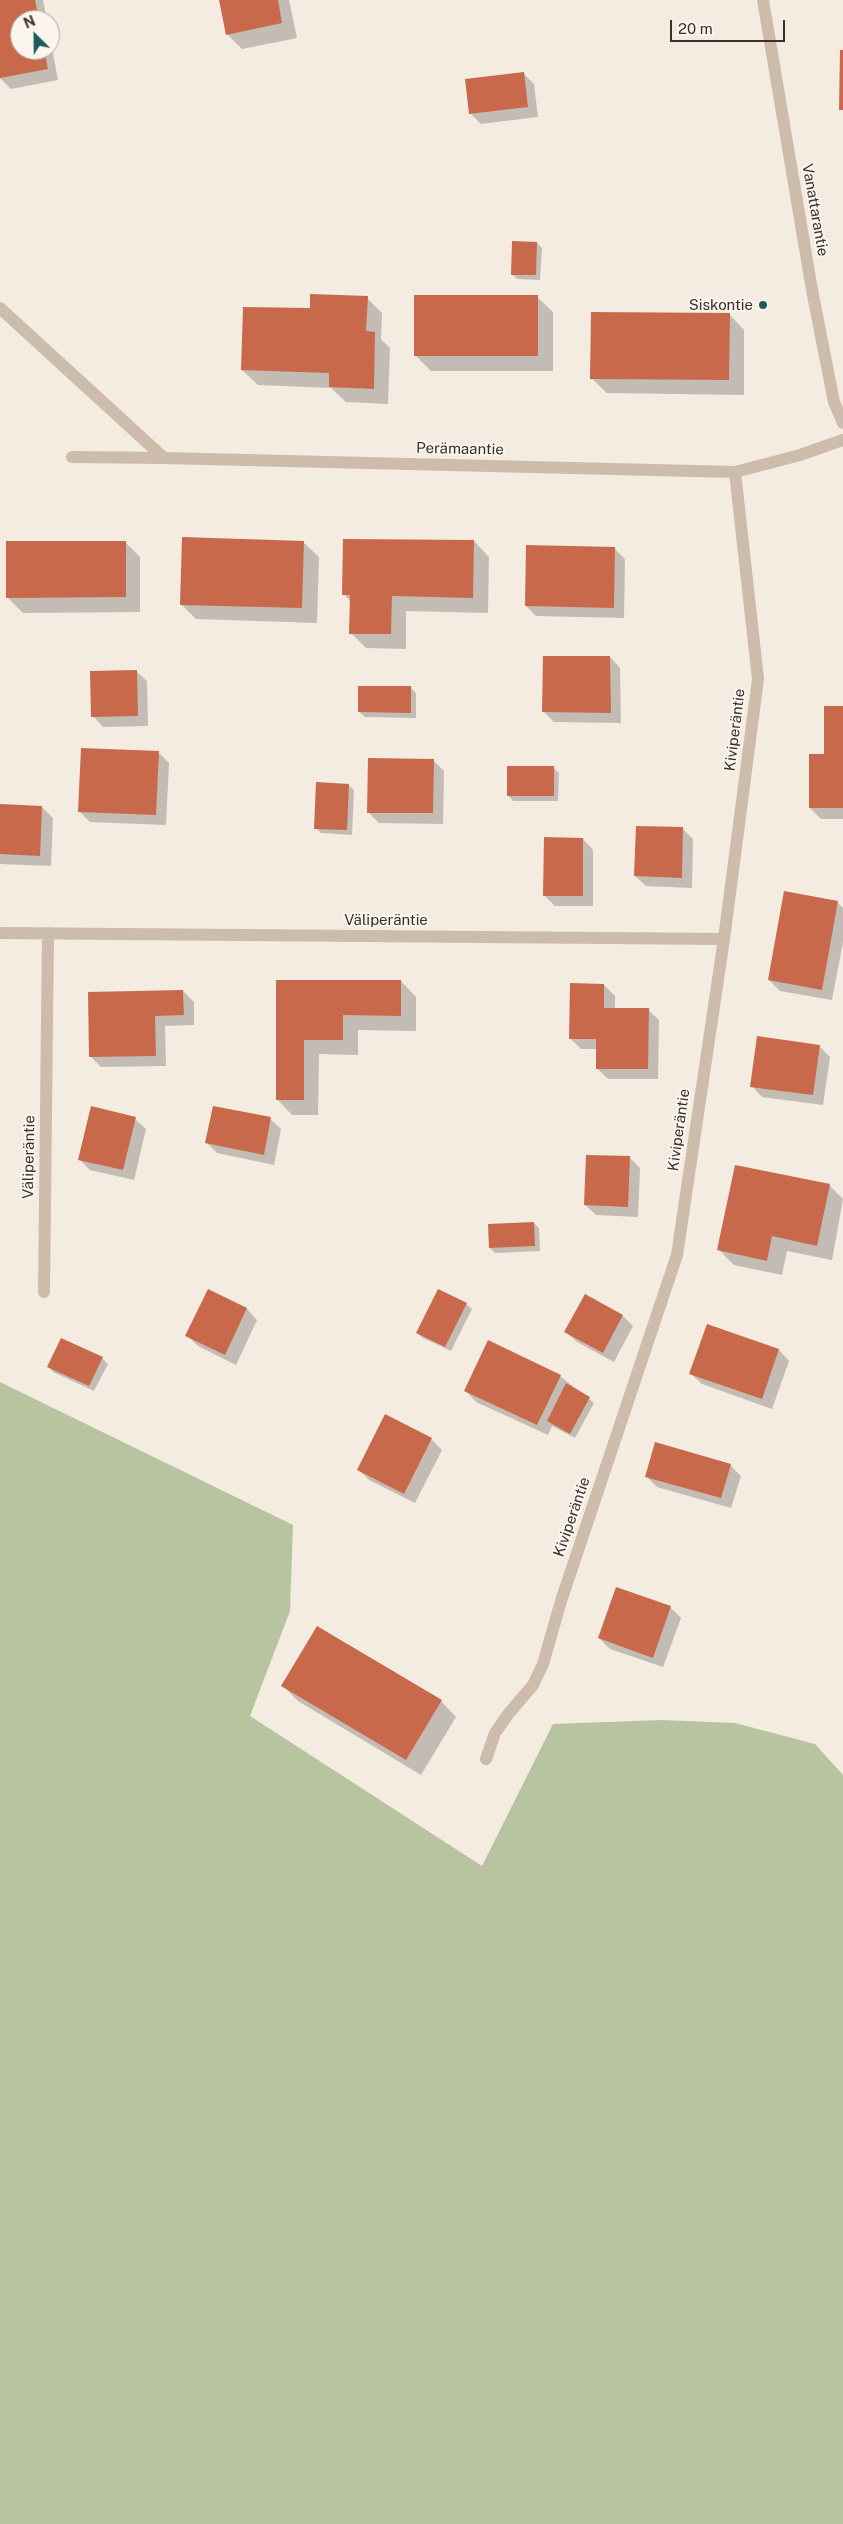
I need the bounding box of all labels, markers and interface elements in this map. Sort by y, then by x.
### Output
north arrow [10,10,60,60]
scale bar [673,10,788,42]
text: N [21,13,38,32]
text: 20 m [678,20,713,37]
street label: Vanattarantie [798,162,832,258]
place label: Siskontie [689,296,753,314]
marker: Siskontie [757,299,769,311]
street label: Perämaantie [416,439,504,459]
street label: Kiviperäntie [721,688,749,772]
street label: Väliperäntie [344,911,428,929]
street label: Kiviperäntie [664,1088,694,1172]
street label: Väliperäntie [19,1115,39,1199]
street label: Kiviperäntie [550,1475,594,1559]

